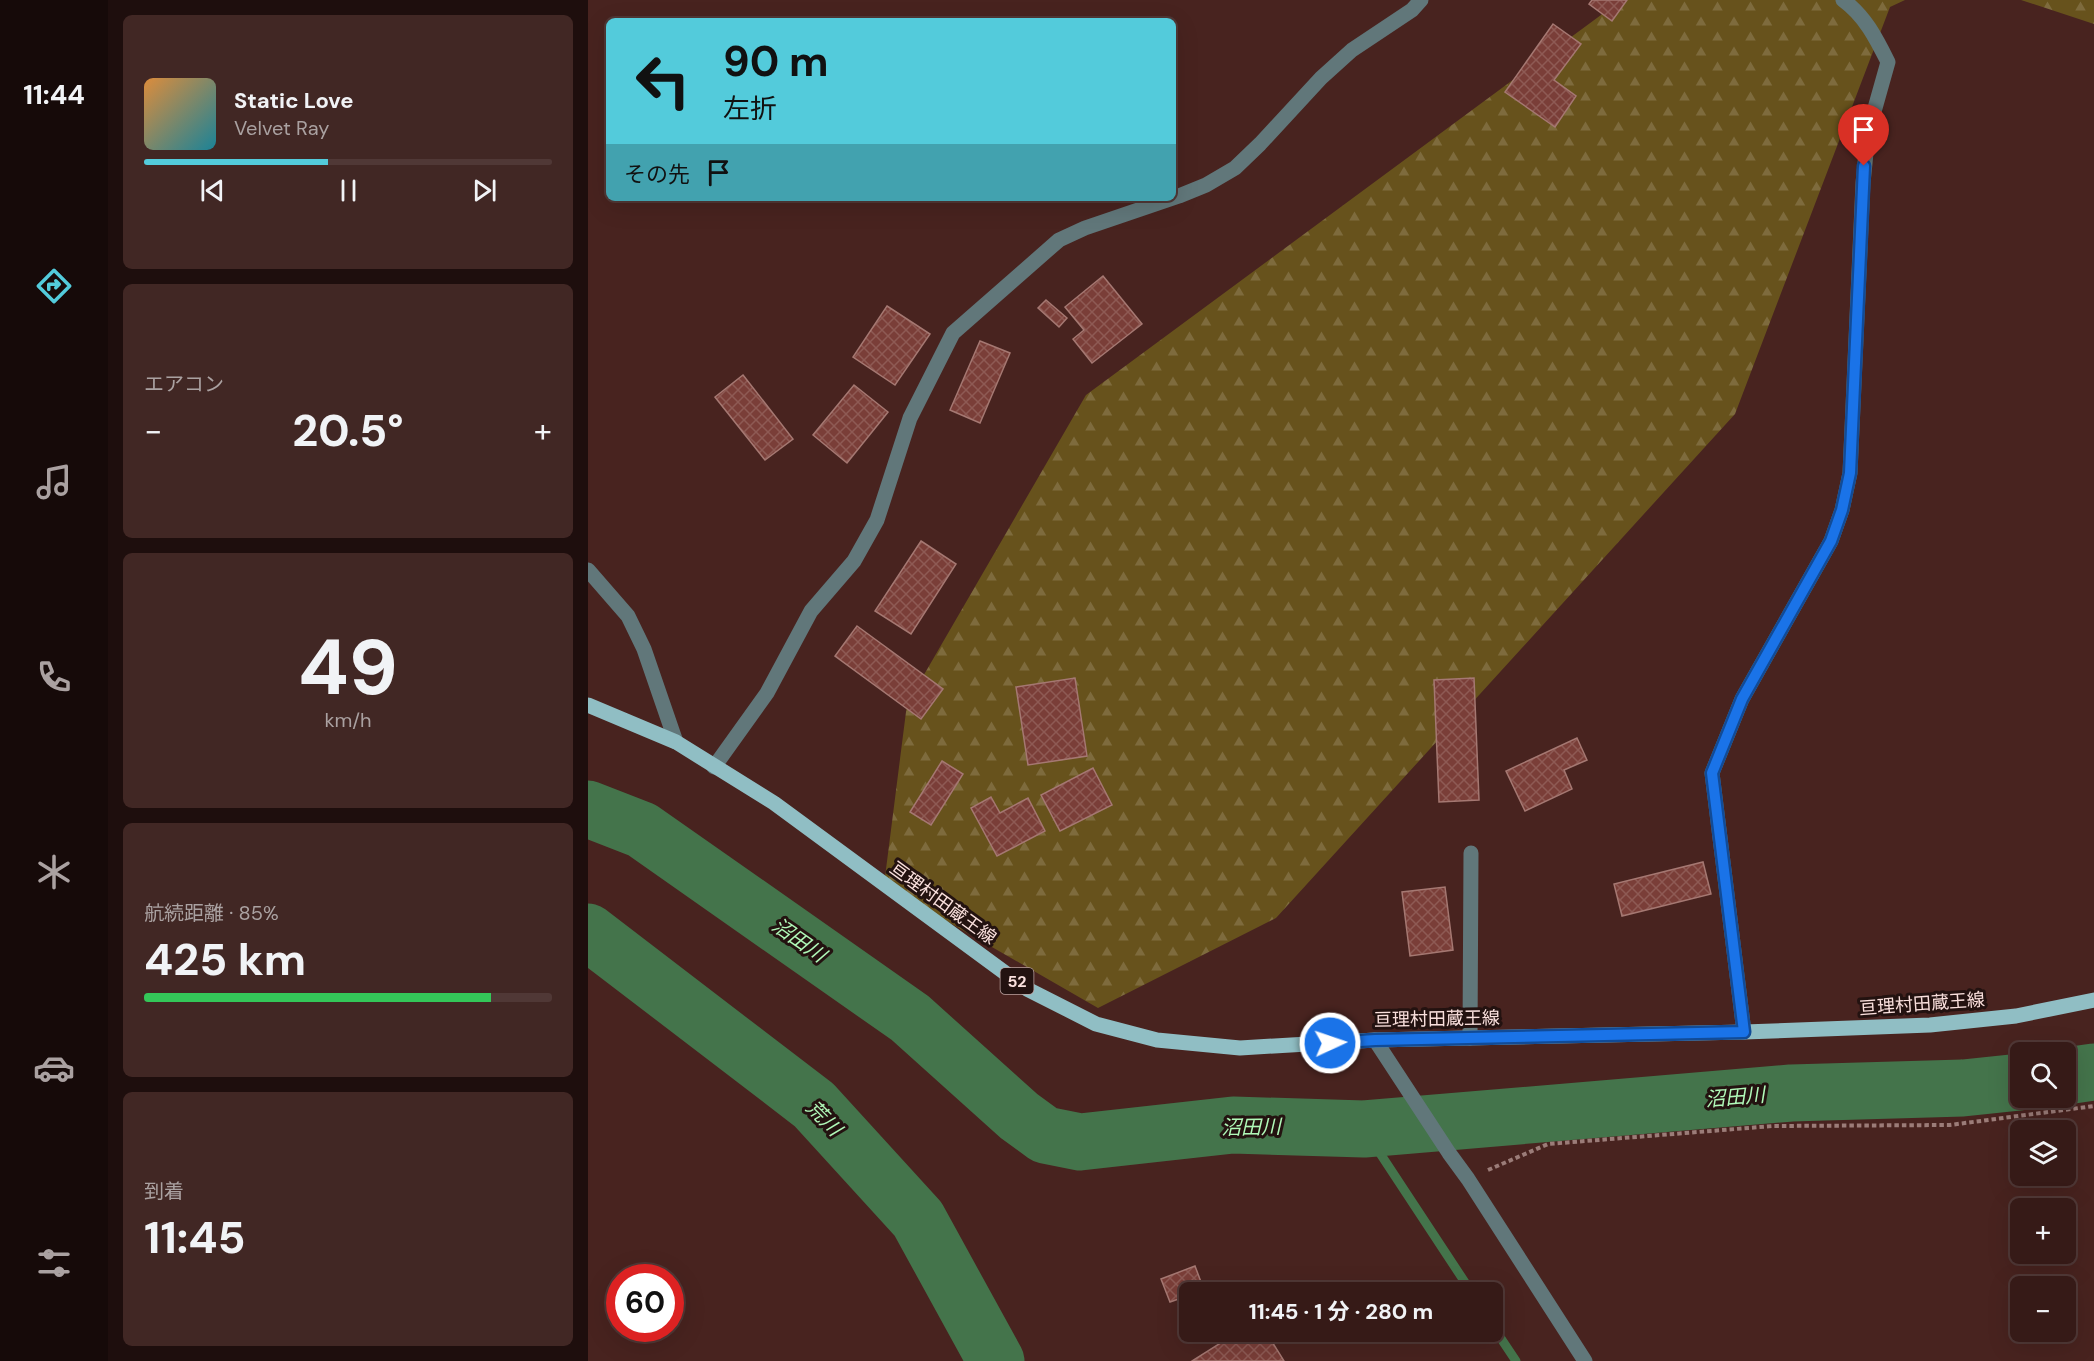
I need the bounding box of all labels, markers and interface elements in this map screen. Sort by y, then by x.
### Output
text: 90 m [723,34,829,89]
icon: left [624,42,702,120]
text: 11:44 [23,77,85,112]
text: Static Love [234,86,354,115]
text: 左折 [723,91,777,126]
pin [1838,104,1889,166]
icon: arrive [1847,113,1880,146]
text: Velvet Ray [234,115,329,141]
icon: arrive [702,156,735,189]
text: その先 [624,160,690,189]
icon: previous [196,174,229,207]
icon: pause [332,174,365,207]
icon: next [468,174,501,207]
icon: directions [33,265,75,307]
text: エアコン [144,371,224,397]
text: 20.5° [292,401,404,460]
text: − [144,409,162,452]
text: + [534,409,552,452]
icon: music [33,461,75,503]
text: 49 [298,617,398,718]
icon: phone [33,656,75,698]
text: km/h [324,707,372,733]
icon: climate [33,851,75,893]
street label: 亘理村田蔵王線 [885,856,1001,950]
text: 航続距離 · 85% [144,900,279,926]
water label: 沼田川 [767,912,833,969]
text: 425 km [144,930,306,989]
road number: 52 [1000,968,1034,994]
street label: 亘理村田蔵王線 [1858,988,1986,1020]
street label: 亘理村田蔵王線 [1374,1006,1500,1032]
position arrow [1298,1011,1362,1075]
map controls [2010,1042,2076,1342]
button: search [2010,1042,2076,1108]
icon: car [33,1047,75,1089]
water label: 沼田川 [1704,1081,1768,1113]
water label: 荒川 [801,1095,849,1143]
water label: 沼田川 [1221,1113,1283,1141]
button: layers [2010,1120,2076,1186]
text: 到着 [144,1178,184,1204]
button: + [2010,1198,2076,1264]
text: 11:45 [144,1208,245,1267]
icon: filters [33,1242,75,1284]
speed limit sign: 60 [606,1264,684,1342]
button: − [2010,1276,2076,1342]
text: 11:45 · 1 分 · 280 m [1249,1297,1433,1326]

